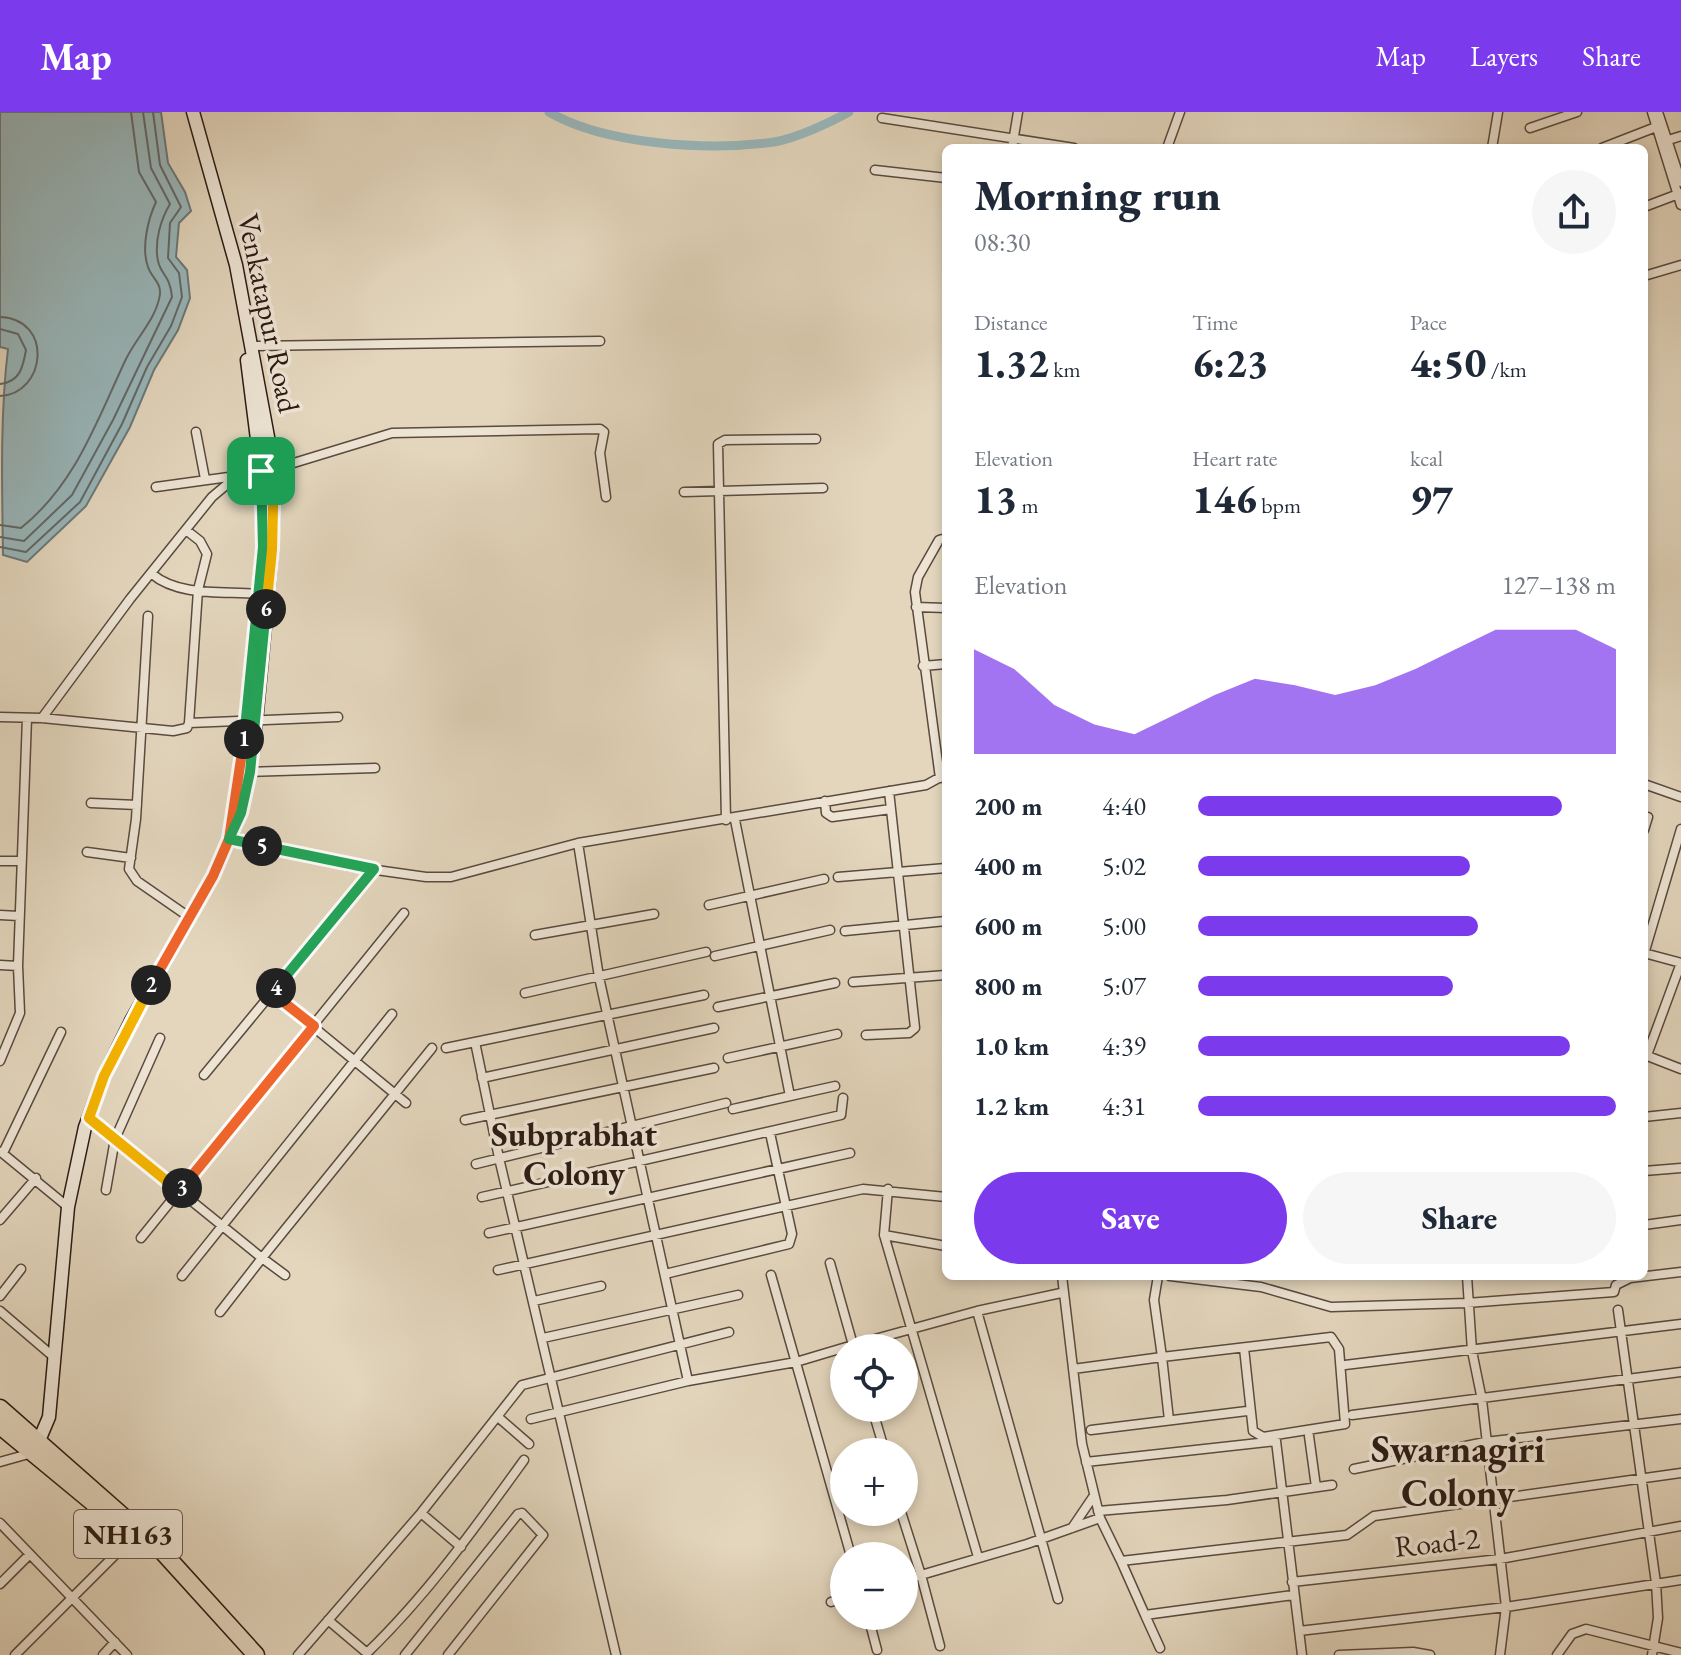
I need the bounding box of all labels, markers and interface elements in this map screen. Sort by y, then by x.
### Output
text: Map [40,32,112,81]
text: Map [1376,38,1426,74]
text: Layers [1470,38,1538,74]
text: Share [1582,38,1641,74]
text: Morning run [974,166,1221,223]
button: share [1532,170,1616,254]
street label: Venkatapur Road [229,210,309,417]
text: 08:30 [974,225,1030,259]
text: Distance [974,308,1047,337]
text: Time [1192,308,1238,337]
text: Pace [1410,308,1447,337]
text: 1.32 [974,337,1049,389]
text: 6:23 [1192,337,1268,389]
text: 4:50 [1410,337,1486,389]
text: km [1049,355,1081,384]
text: /km [1486,355,1527,384]
pin [227,437,295,505]
text: Elevation [974,444,1053,473]
text: Heart rate [1192,444,1277,473]
text: kcal [1410,444,1443,473]
icon: arrive [239,449,283,493]
text: 13 [974,473,1017,525]
text: 146 [1192,473,1257,525]
text: 97 [1410,473,1453,525]
text: m [1017,491,1039,520]
text: bpm [1257,491,1301,520]
text: Elevation [974,568,1068,602]
text: 127–138 m [1501,568,1616,602]
pin: 6 [246,589,286,629]
text: 6 [260,594,272,623]
pin: 1 [224,719,264,759]
text: 1 [238,724,250,753]
text: 200 m [974,789,1042,823]
text: 4:40 [1102,789,1146,823]
pin: 5 [242,826,282,866]
text: 5 [256,831,268,860]
text: 400 m [974,849,1042,883]
text: 5:02 [1102,849,1146,883]
text: 600 m [974,909,1042,943]
text: 5:00 [1102,909,1146,943]
pin: 2 [131,965,171,1005]
pin: 4 [256,968,296,1008]
text: 800 m [974,969,1042,1003]
text: 5:07 [1102,969,1146,1003]
text: 2 [145,970,157,999]
text: 4 [270,973,282,1002]
text: 1.0 km [974,1029,1049,1063]
text: 4:39 [1102,1029,1146,1063]
text: 1.2 km [974,1089,1049,1123]
text: 4:31 [1102,1089,1146,1123]
district label: Subprabhat Colony [491,1112,657,1195]
pin: 3 [162,1168,202,1208]
button: Save [974,1172,1287,1264]
button: Share [1303,1172,1616,1264]
text: 3 [176,1173,188,1202]
map controls [830,1334,918,1630]
button: locate [830,1334,918,1422]
district label: Swarnagiri Colony [1371,1424,1545,1517]
button: + [830,1438,918,1526]
road number: NH163 [74,1510,182,1558]
street label: Road-2 [1392,1518,1482,1566]
button: − [830,1542,918,1630]

